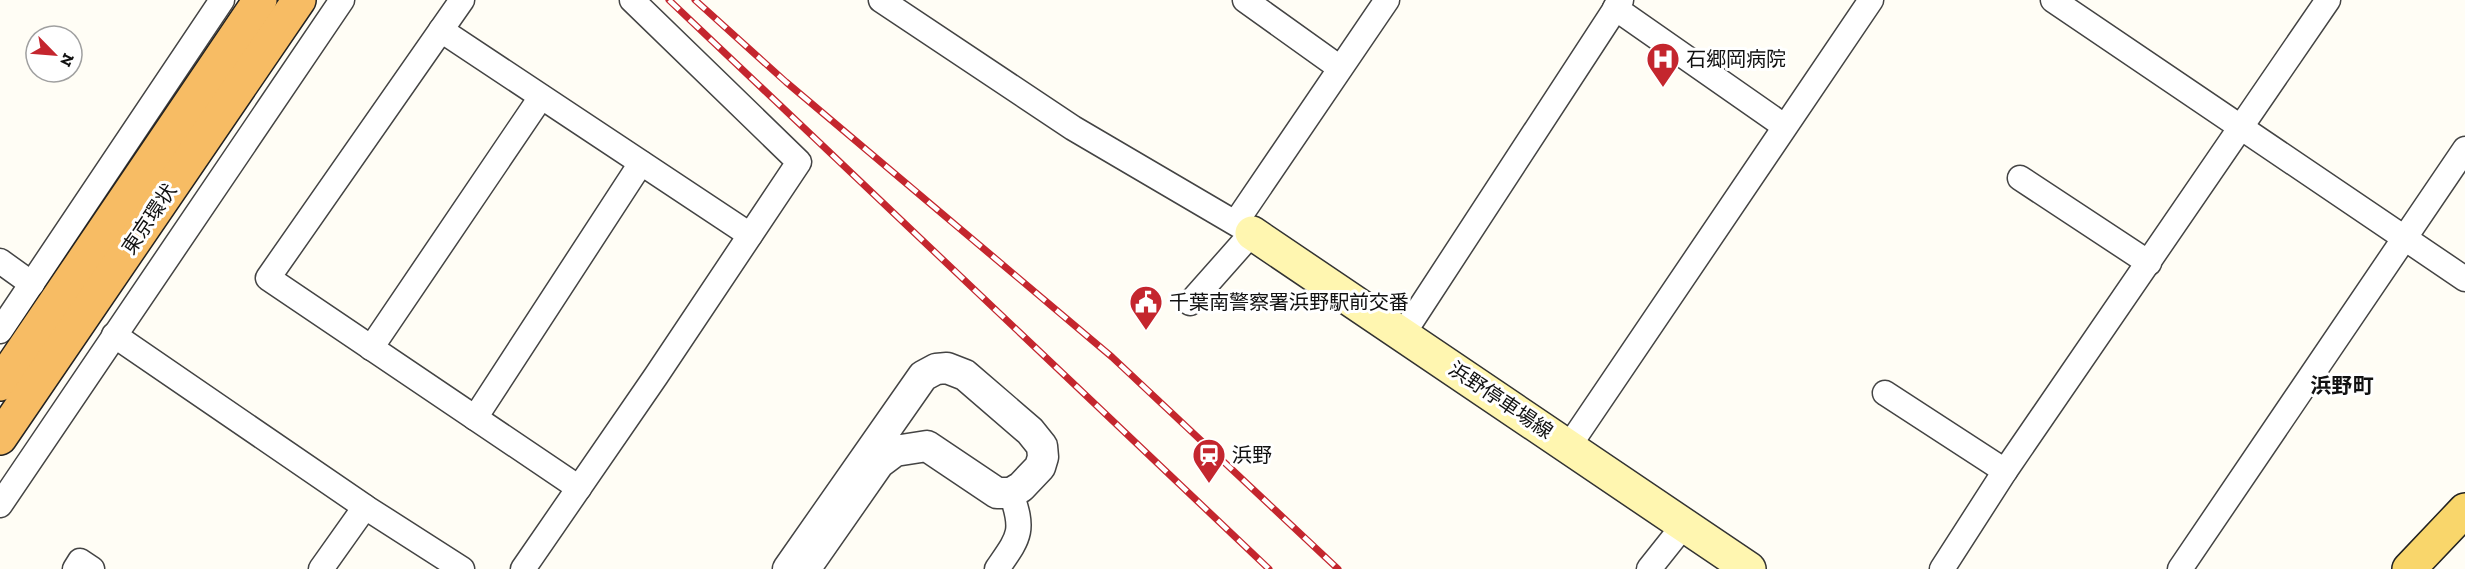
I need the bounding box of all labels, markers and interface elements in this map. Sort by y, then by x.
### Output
north arrow [24,24,84,84]
hospital icon: 石郷岡病院 [1645,41,1681,88]
place label: 石郷岡病院 [1686,47,1786,71]
text: N [56,51,78,70]
street label: 東京環状 [117,179,181,259]
public building icon: 千葉南警察署浜野駅前交番 [1128,284,1164,331]
place label: 千葉南警察署浜野駅前交番 [1169,290,1409,314]
street label: 浜野停車場線 [1445,356,1557,444]
district label: 浜野町 [2311,373,2374,398]
station icon: 浜野 [1191,437,1227,484]
place label: 浜野 [1232,443,1272,467]

